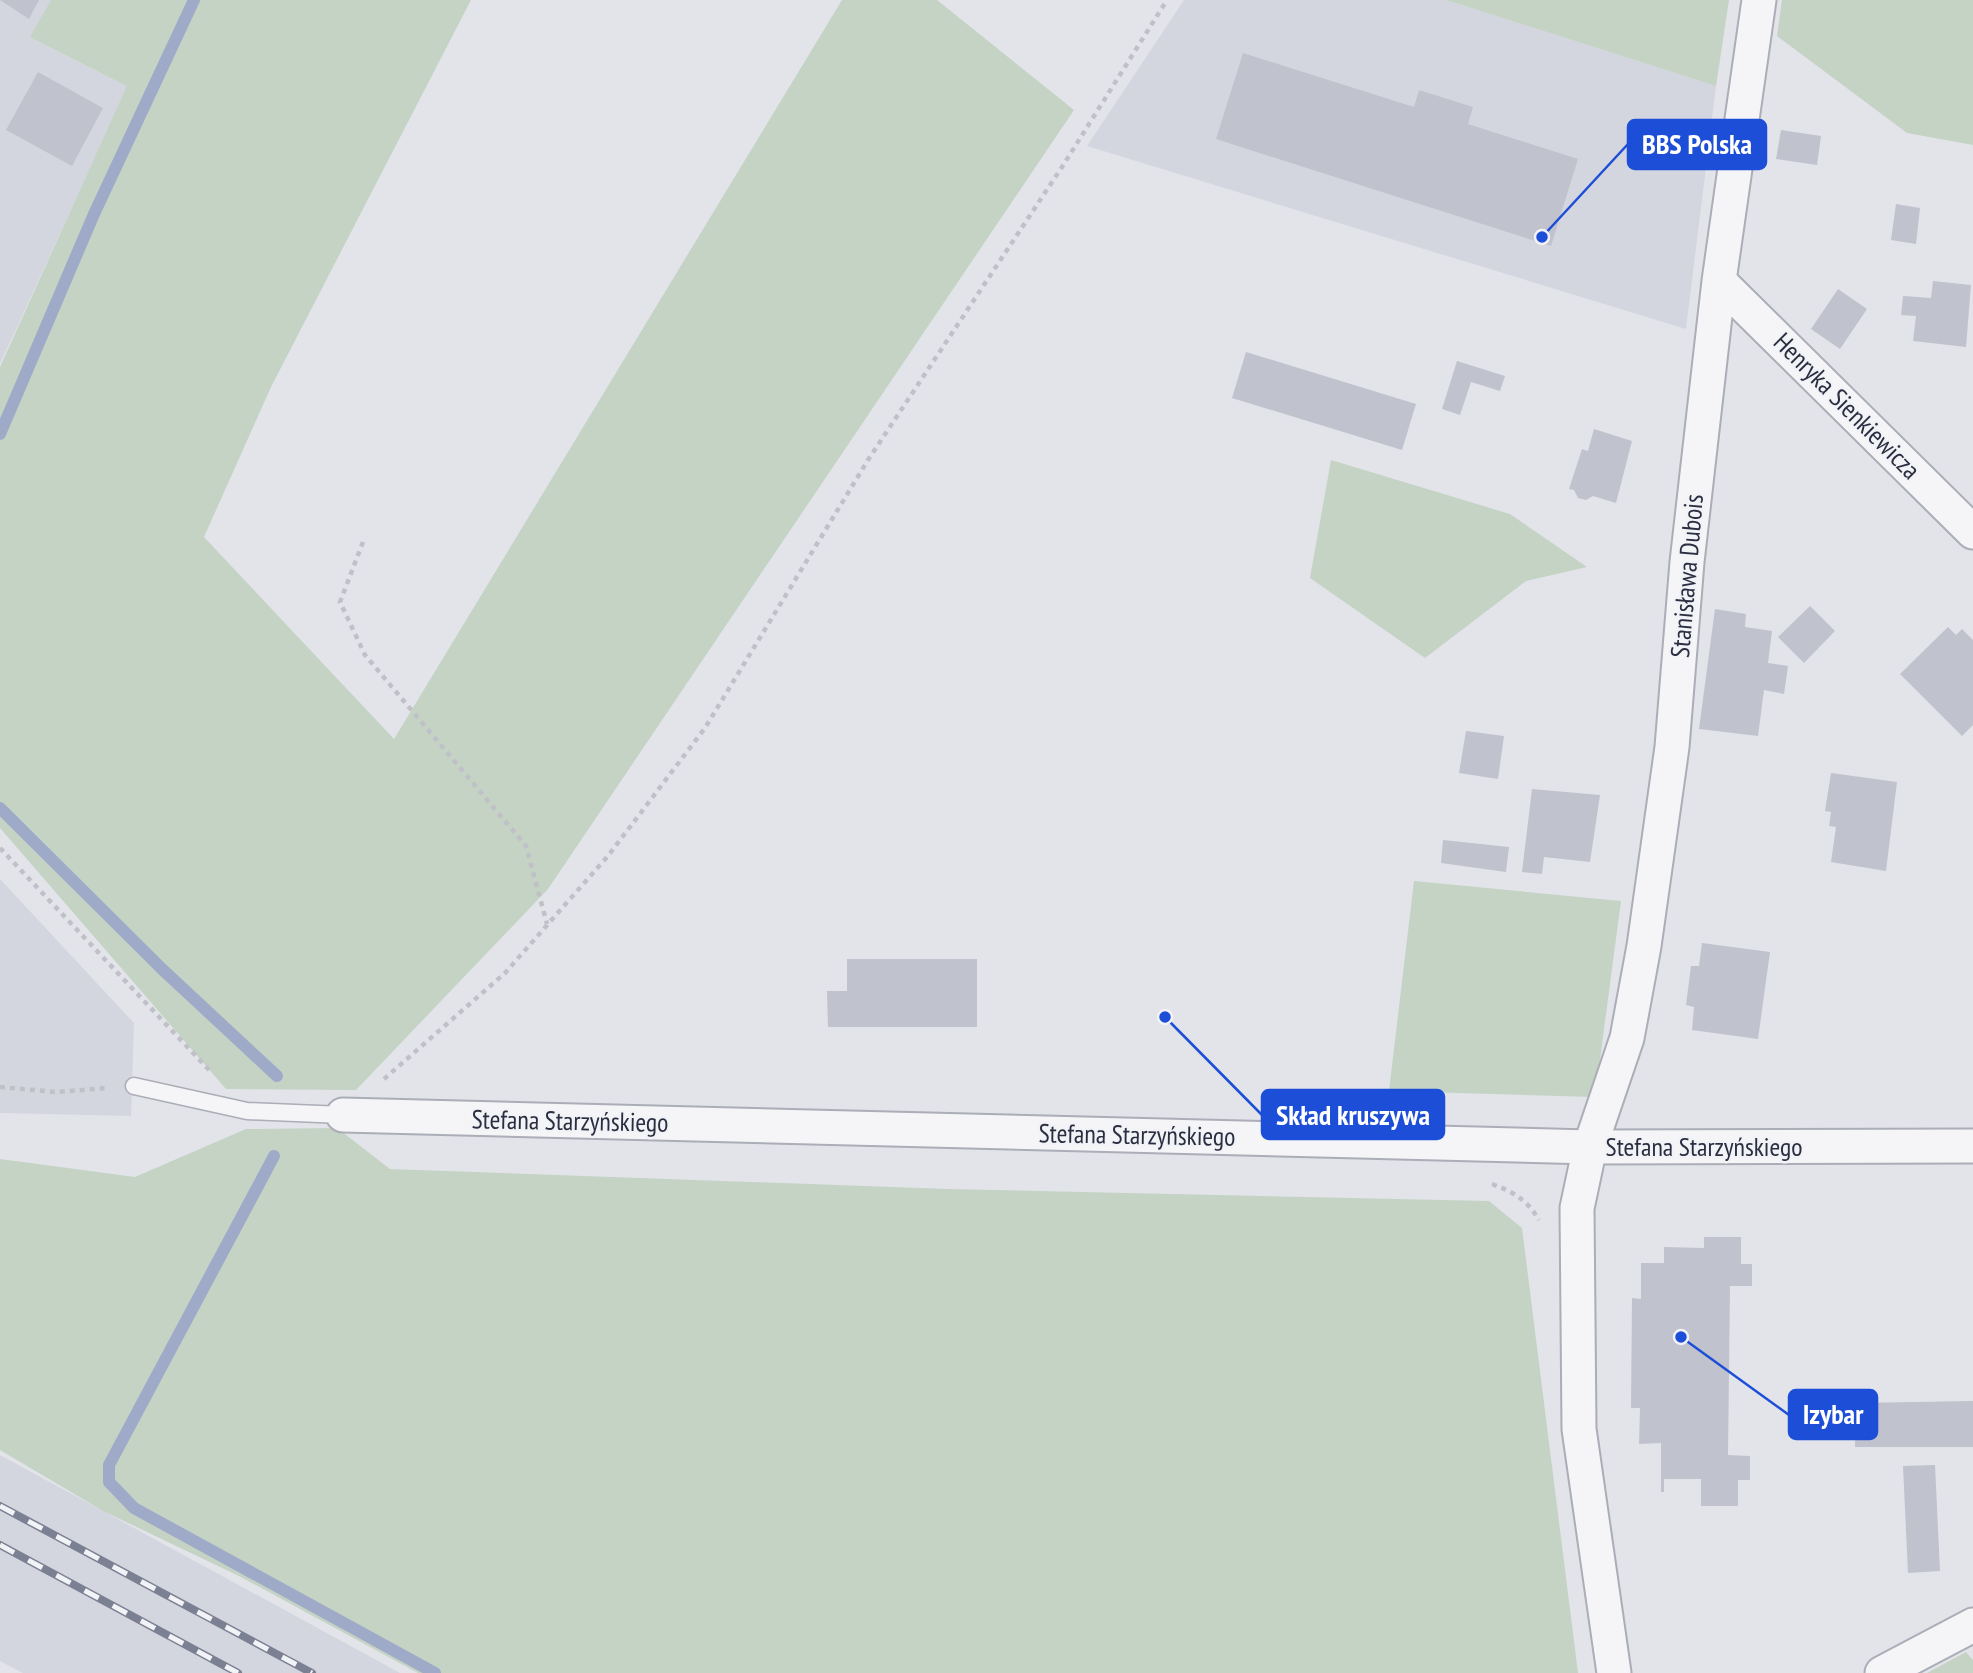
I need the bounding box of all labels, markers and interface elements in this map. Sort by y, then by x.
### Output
callout: BBS Polska [1628,120,1766,169]
text: BBS Polska [1642,125,1752,162]
street label: Henryka Sienkiewicza [1767,325,1928,486]
street label: Stanisława Dubois [1663,493,1710,659]
callout: Skład kruszywa [1262,1090,1444,1139]
text: Skład kruszywa [1276,1096,1430,1133]
street label: Stefana Starzyńskiego [471,1102,669,1139]
street label: Stefana Starzyńskiego [1038,1116,1236,1153]
street label: Stefana Starzyńskiego [1606,1130,1802,1163]
callout: Izybar [1789,1390,1877,1439]
text: Izybar [1803,1395,1864,1432]

